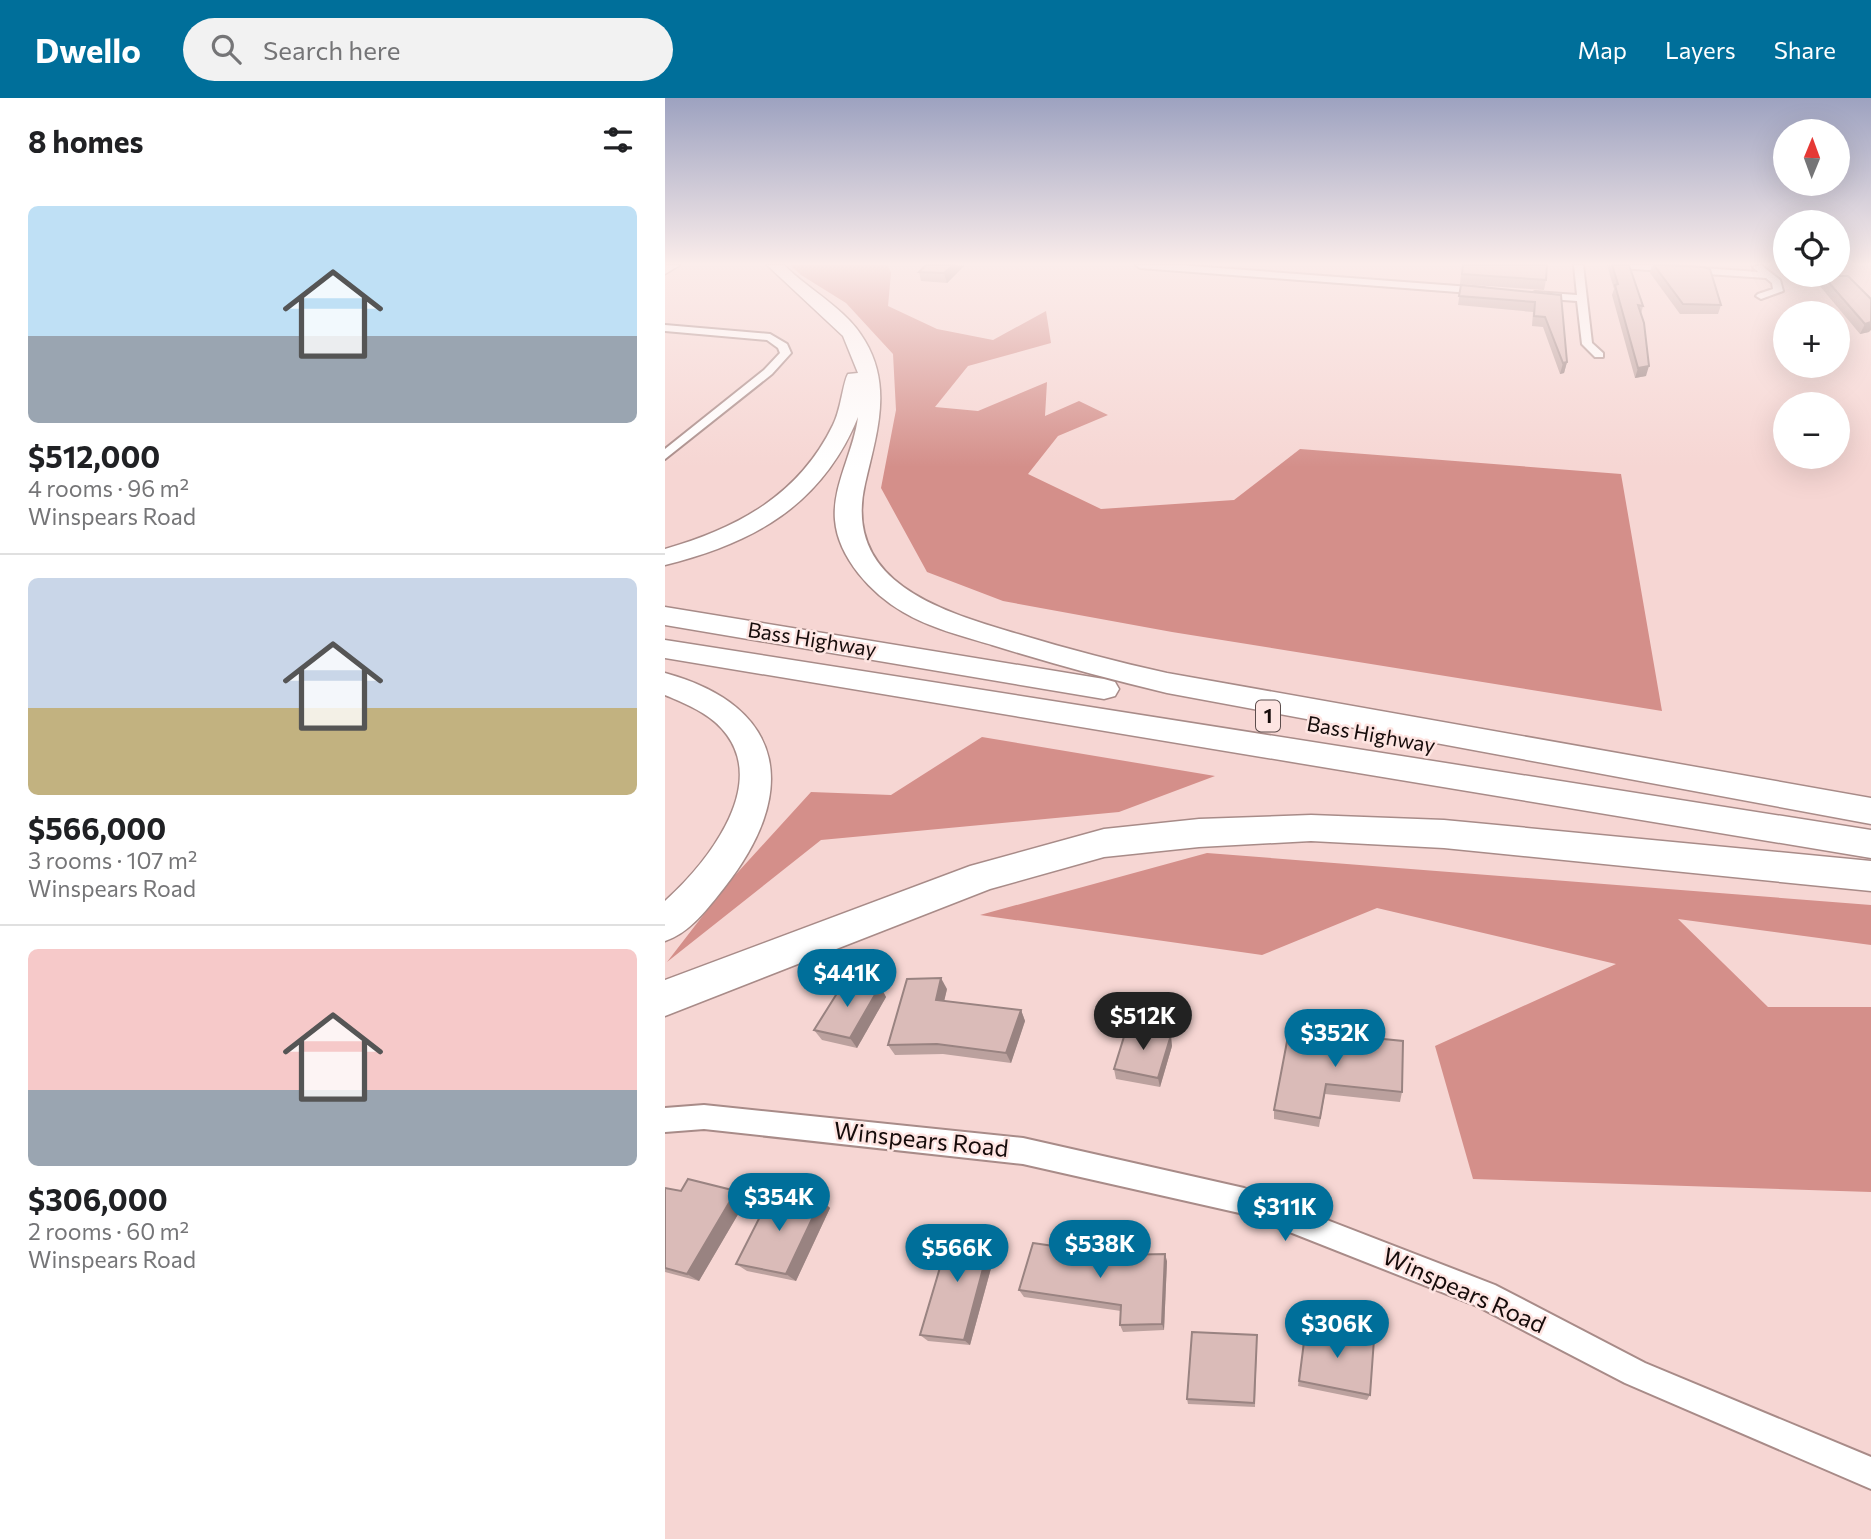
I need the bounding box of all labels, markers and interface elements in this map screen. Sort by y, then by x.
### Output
search box [183,18,673,81]
text: Dwello [35,29,141,70]
icon: search [207,30,245,68]
text: Search here [263,34,401,65]
text: Map [1578,35,1627,64]
text: Layers [1665,35,1736,64]
text: Share [1774,35,1836,64]
north arrow [1773,119,1850,196]
map controls [1773,119,1850,469]
icon: filters [599,121,637,159]
text: 8 homes [28,122,144,159]
button: locate [1773,210,1850,287]
icon: home [270,251,396,377]
button: + [1773,301,1850,378]
button: − [1773,392,1850,469]
text: $512,000 [28,437,160,474]
text: 4 rooms · 96 m² [28,474,189,502]
text: Winspears Road [28,502,196,530]
street label: Bass Highway [746,616,879,661]
icon: home [270,623,396,749]
road number: 1 [1256,701,1280,732]
street label: Bass Highway [1305,710,1438,757]
text: $566,000 [28,809,166,846]
text: 3 rooms · 107 m² [28,846,197,874]
text: Winspears Road [28,874,196,902]
pin: $441K [798,950,896,1009]
text: $441K [813,958,881,986]
pin: $512K [1094,992,1192,1052]
icon: home [270,994,396,1120]
text: $512K [1110,1001,1176,1029]
pin: $352K [1286,1010,1384,1069]
text: $352K [1300,1018,1370,1046]
street label: Winspears Road [832,1115,1010,1162]
pin: $354K [730,1174,828,1233]
text: $306,000 [28,1180,168,1217]
text: $354K [744,1182,814,1210]
pin: $311K [1236,1184,1334,1243]
text: $311K [1253,1192,1317,1220]
text: 2 rooms · 60 m² [28,1217,189,1245]
pin: $538K [1051,1220,1149,1280]
pin: $566K [908,1224,1006,1284]
text: $538K [1065,1229,1135,1257]
text: $566K [921,1233,993,1261]
street label: Winspears Road [1379,1241,1551,1339]
text: Winspears Road [28,1245,196,1273]
pin: $306K [1288,1300,1386,1360]
text: $306K [1301,1309,1373,1337]

